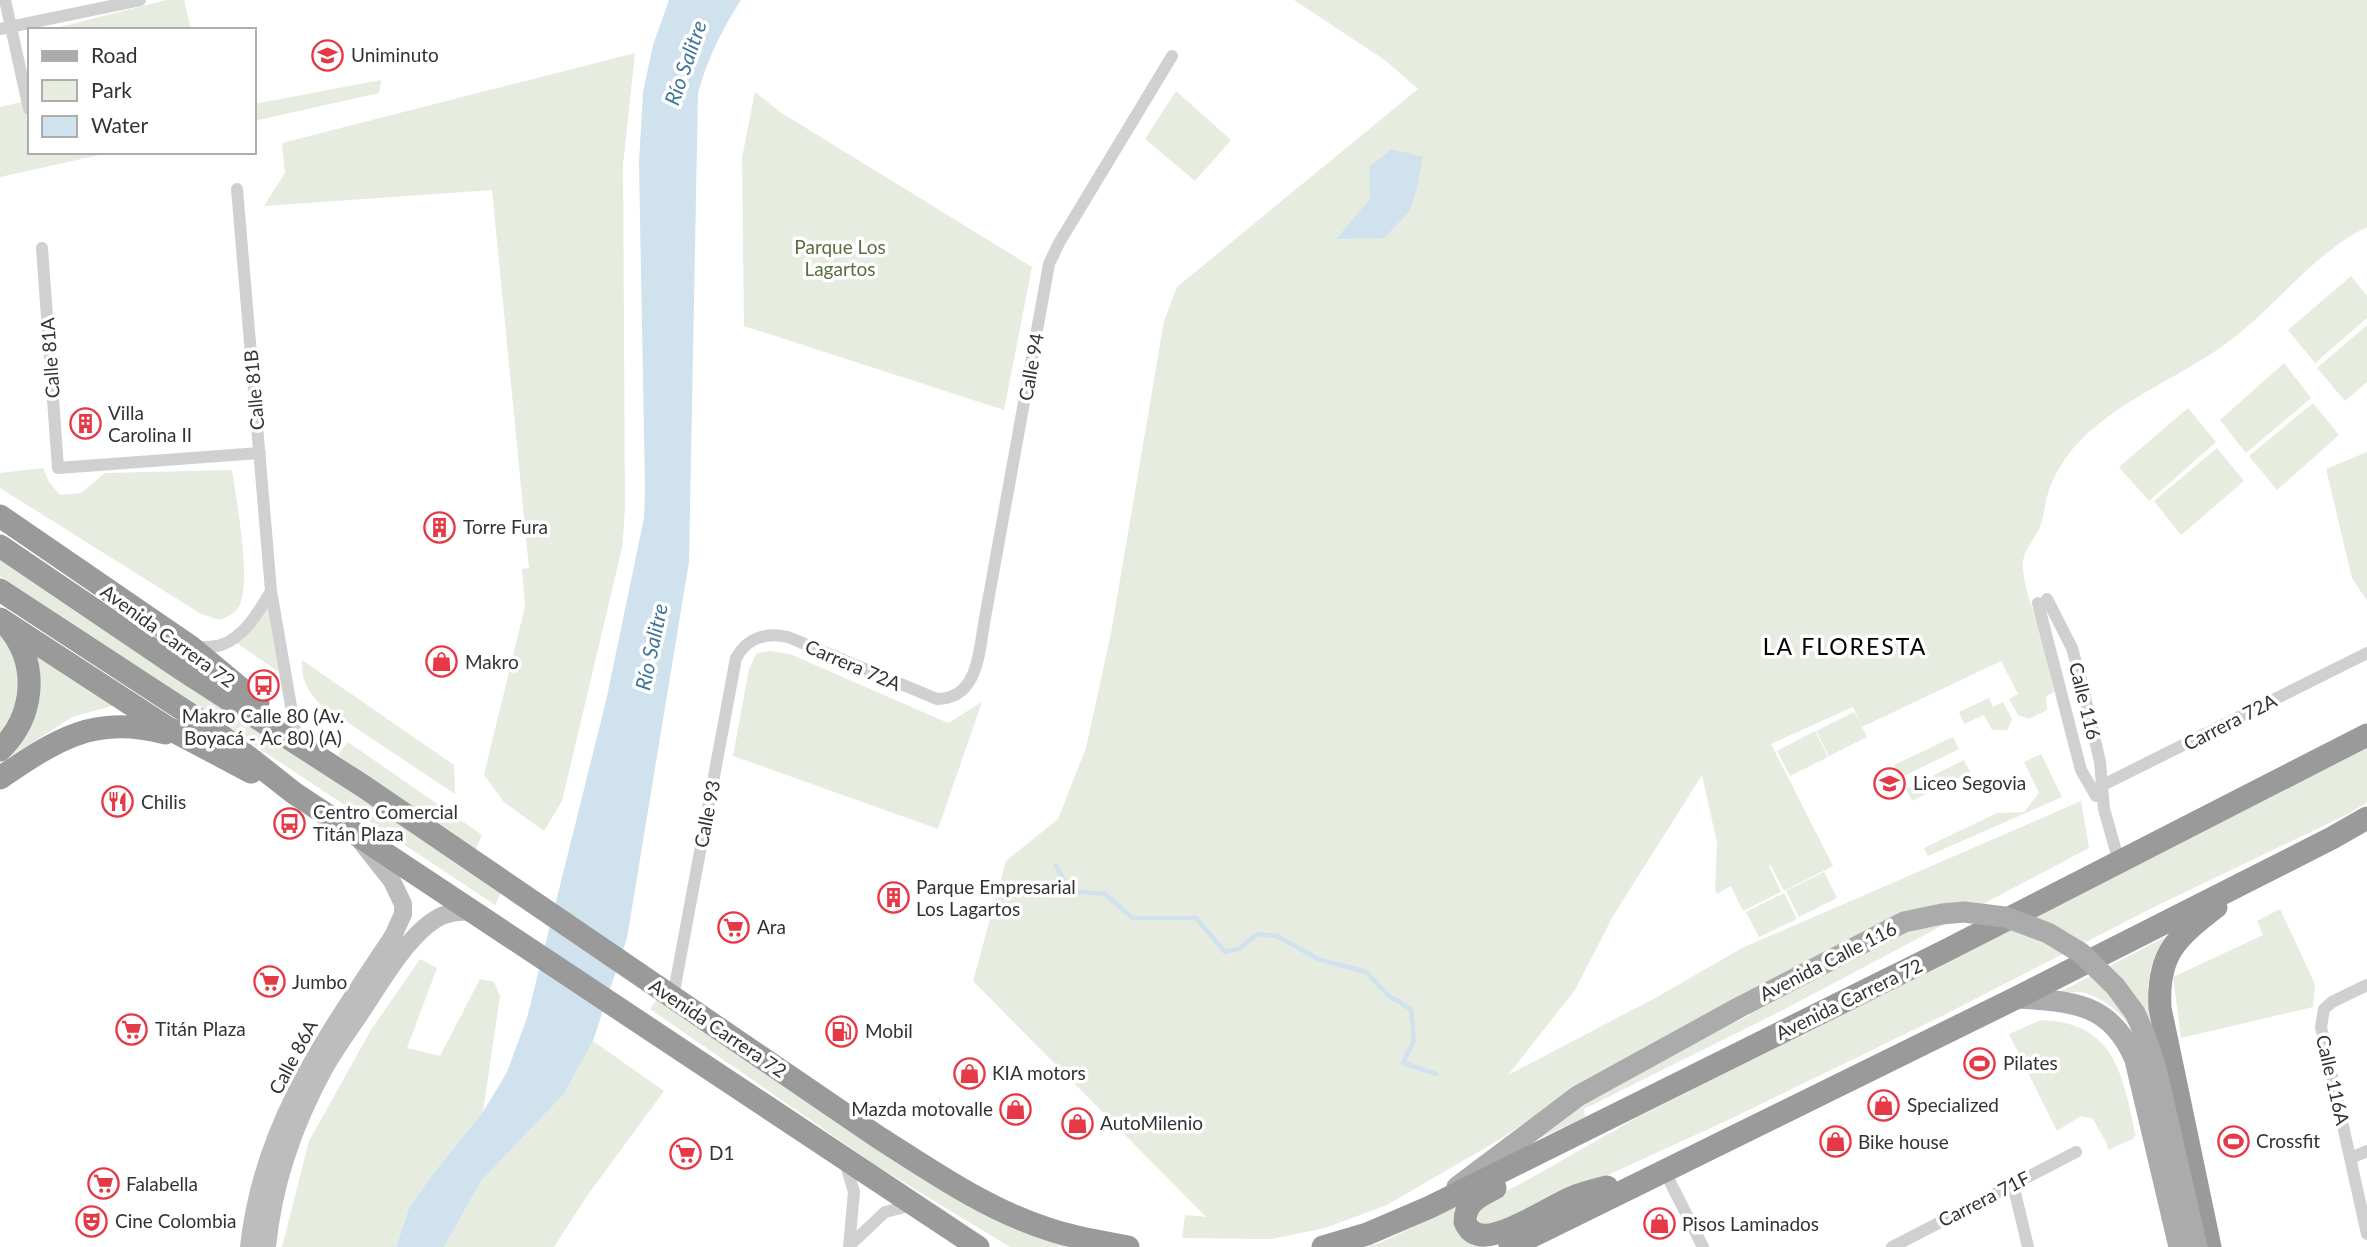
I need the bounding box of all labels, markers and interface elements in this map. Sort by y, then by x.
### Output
water label: Río Salitre [658,17,711,108]
legend [28,28,256,154]
school or university icon: Uniminuto [311,38,345,72]
text: Road [91,42,138,67]
place label: Uniminuto [351,43,439,66]
text: Park [91,77,132,102]
text: Water [91,112,148,137]
park label: Parque Los Lagartos [794,235,886,280]
street label: Calle 81A [35,317,64,399]
street label: Calle 94 [1013,331,1048,402]
street label: Calle 81B [239,349,268,431]
place label: Villa Carolina II [108,401,192,446]
building icon: Villa Carolina II [68,407,102,441]
building icon: Torre Fura [423,510,457,544]
place label: Torre Fura [463,515,548,538]
street label: Avenida Carrera 72 [97,579,240,692]
water label: Río Salitre [629,601,672,692]
district label: LA FLORESTA [1763,632,1927,660]
street label: Carrera 72A [802,634,905,695]
shop icon: Makro [425,645,459,679]
place label: Makro [465,650,519,673]
street label: Calle 116 [2065,660,2106,742]
bus stop icon: Makro Calle 80 (Av. Boyacá - Ac 80) (A) [246,668,280,702]
street label: Carrera 72A [2179,688,2280,755]
place label: Makro Calle 80 (Av. Boyacá - Ac 80) (A) [182,704,344,749]
school or university icon: Liceo Segovia [1873,766,1907,800]
place label: Liceo Segovia [1913,771,2026,794]
street label: Calle 93 [689,778,724,849]
restaurant icon: Chilis [101,785,135,819]
place label: Chilis [141,790,186,813]
place label: Centro Comercial Titán Plaza [313,800,458,845]
bus stop icon: Centro Comercial Titán Plaza [273,806,307,840]
place label: Parque Empresarial Los Lagartos [916,875,1076,920]
building icon: Parque Empresarial Los Lagartos [876,881,910,915]
supermarket icon: Ara [717,910,751,944]
place label: Ara [757,915,786,938]
street label: Avenida Calle 116 [1755,916,1900,1005]
street label: Avenida Carrera 72 [1772,953,1926,1044]
supermarket icon: Jumbo [252,965,286,999]
place label: Jumbo [292,970,347,993]
street label: Avenida Carrera 72 [645,973,791,1082]
supermarket icon: Titán Plaza [115,1012,149,1046]
fuel station icon: Mobil [825,1014,859,1048]
street label: Calle 86A [263,1016,322,1098]
place label: Titán Plaza [155,1017,246,1040]
place label: Mobil [865,1019,913,1042]
street label: Calle 116A [2312,1033,2355,1127]
sports icon: Pilates [1963,1046,1997,1080]
place label: Pilates [2003,1051,2058,1074]
shop icon: KIA motors [952,1056,986,1090]
place label: KIA motors [992,1061,1086,1084]
shop icon: Specialized [1867,1088,1901,1122]
shop icon: Mazda motovalle [999,1092,1033,1126]
place label: Specialized [1907,1093,1999,1116]
place label: Mazda motovalle [851,1097,993,1120]
shop icon: AutoMilenio [1060,1106,1094,1140]
place label: AutoMilenio [1100,1111,1203,1134]
sports icon: Crossfit [2216,1124,2250,1158]
shop icon: Bike house [1818,1125,1852,1159]
place label: Crossfit [2256,1129,2320,1152]
place label: Bike house [1858,1130,1949,1153]
supermarket icon: D1 [669,1136,703,1170]
place label: D1 [709,1141,734,1164]
street label: Carrera 71F [1934,1166,2034,1231]
supermarket icon: Falabella [86,1167,120,1201]
place label: Falabella [126,1172,198,1195]
theatre icon: Cine Colombia [75,1204,109,1238]
shop icon: Pisos Laminados [1642,1207,1676,1241]
place label: Cine Colombia [115,1209,237,1232]
place label: Pisos Laminados [1682,1212,1819,1235]

